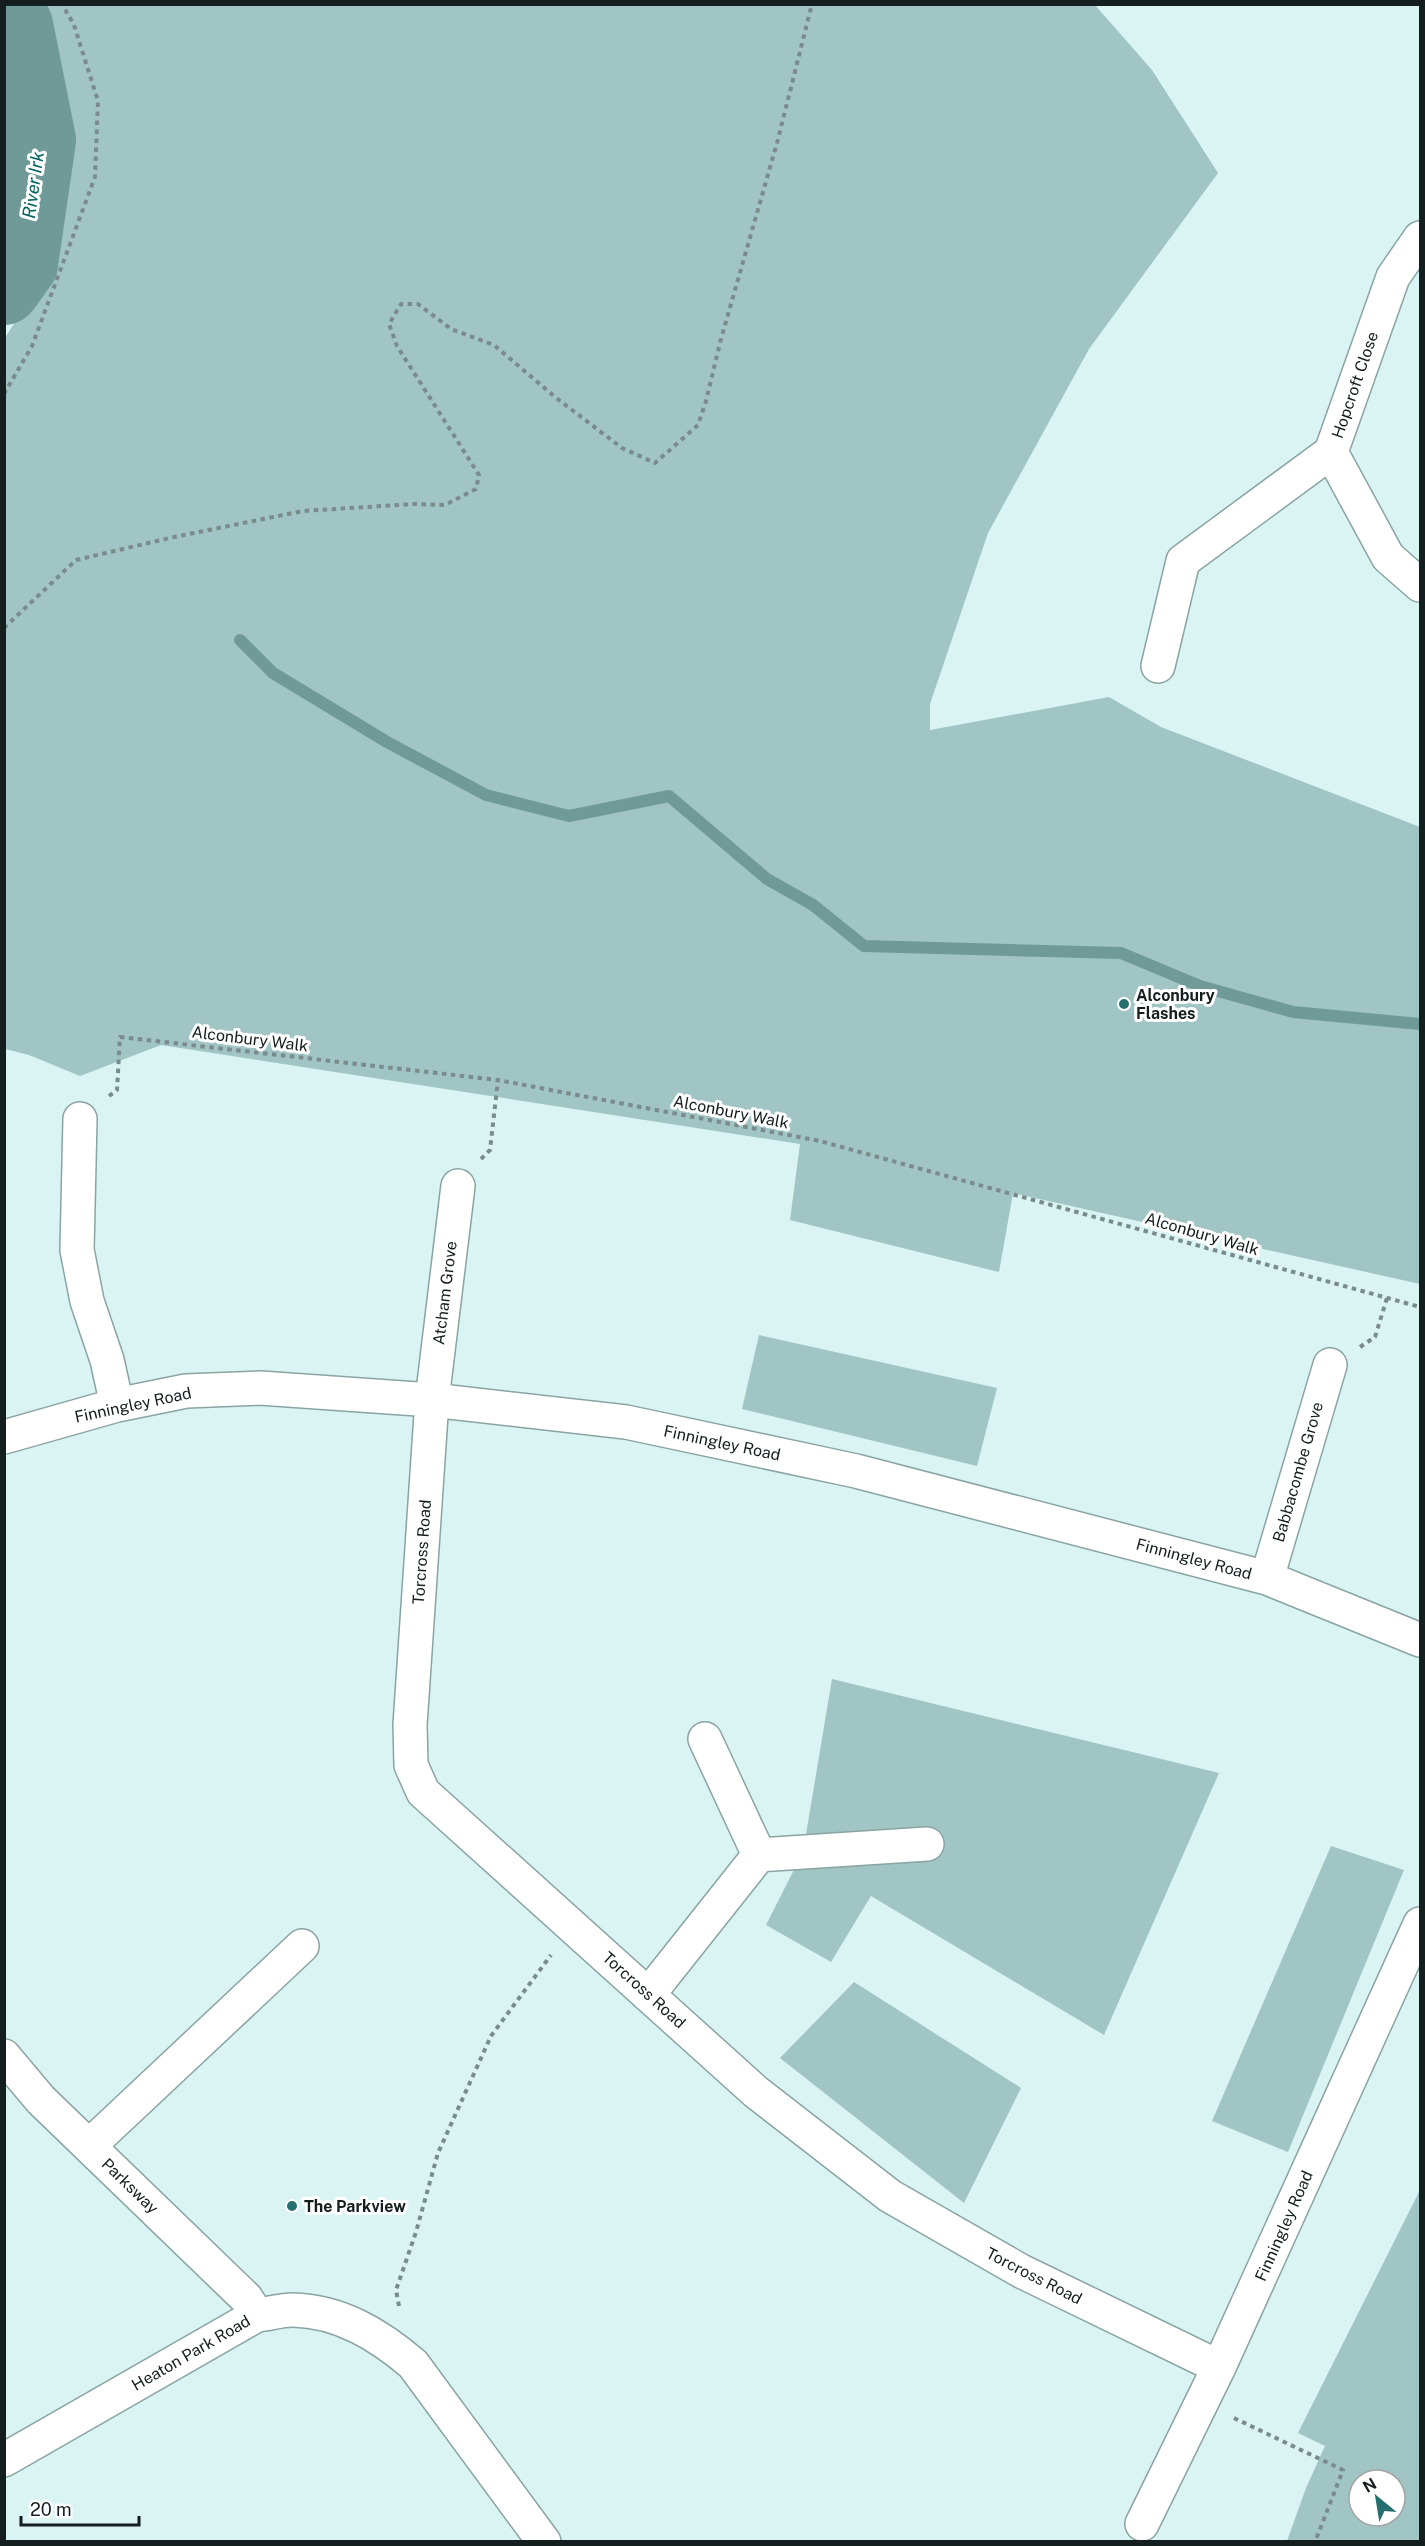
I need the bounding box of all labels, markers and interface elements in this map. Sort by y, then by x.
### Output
water label: River Irk [18,150,48,220]
street label: Hopcroft Close [1328,329,1382,441]
place label: Alconbury Flashes [1136,986,1215,1023]
marker: Alconbury Flashes [1117,997,1131,1011]
street label: Alconbury Walk [191,1022,309,1056]
street label: Alconbury Walk [672,1091,790,1133]
street label: Alconbury Walk [1143,1209,1261,1259]
street label: Atcham Grove [429,1240,461,1346]
street label: Finningley Road [73,1383,193,1427]
street label: Babbacombe Grove [1269,1400,1327,1544]
street label: Finningley Road [662,1421,782,1465]
street label: Torcross Road [409,1499,435,1605]
street label: Finningley Road [1134,1534,1254,1584]
street label: Torcross Road [599,1948,689,2032]
street label: Parksway [98,2154,163,2218]
street label: Finningley Road [1251,2168,1317,2284]
place label: The Parkview [304,2197,406,2216]
marker: The Parkview [285,2199,299,2213]
street label: Torcross Road [983,2244,1085,2308]
street label: Heaton Park Road [128,2311,254,2395]
north arrow [1347,2468,1407,2528]
text: N [1360,2474,1380,2497]
scale bar [21,2489,140,2527]
text: 20 m [30,2499,72,2520]

